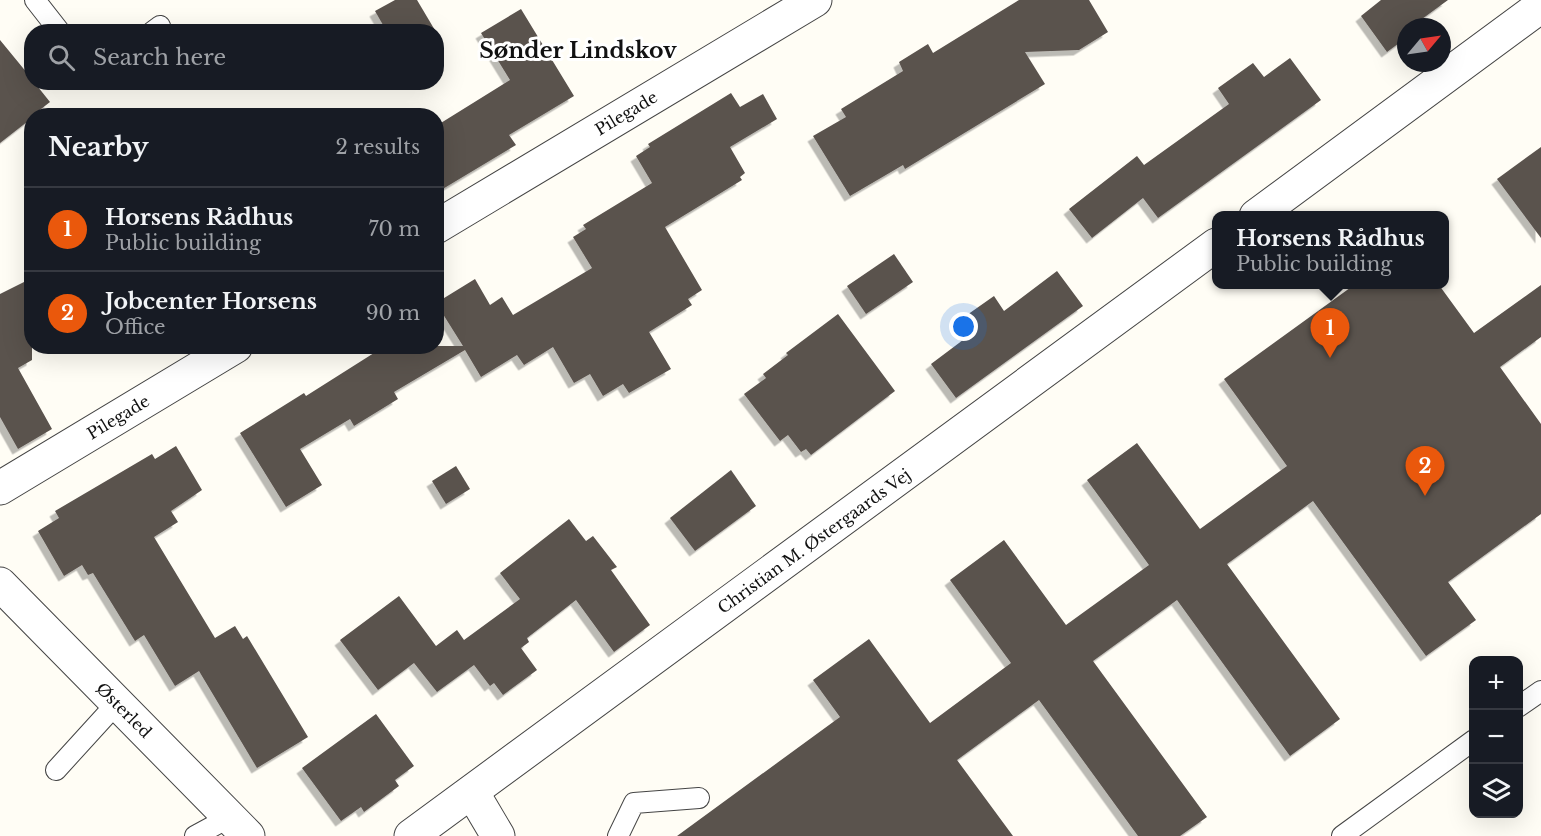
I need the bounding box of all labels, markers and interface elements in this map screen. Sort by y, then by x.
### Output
north arrow [1397,18,1451,72]
search box [24,24,444,90]
district label: Sønder Lindskov [479,37,677,64]
icon: search [45,41,78,74]
text: Search here [93,44,226,71]
street label: Pilegade [591,87,661,139]
text: Nearby [48,131,149,163]
text: 2 results [336,135,420,159]
text: Horsens Rådhus [105,204,293,231]
popup [1212,211,1449,289]
text: 1 [63,217,72,241]
text: 70 m [368,217,420,241]
text: Horsens Rådhus [1236,225,1425,252]
text: Public building [105,231,261,255]
text: Public building [1236,252,1392,276]
text: Jobcenter Horsens [105,288,317,315]
text: 2 [61,301,74,325]
text: 90 m [366,301,420,325]
pin: 1 [1310,308,1350,358]
your location [949,312,978,341]
text: Office [105,315,166,339]
street label: Pilegade [83,391,153,443]
pin: 2 [1406,446,1444,496]
street label: Christian M. Østergaards Vej [714,464,914,618]
map controls [1469,656,1523,818]
button: + [1469,656,1523,710]
street label: Østerled [92,678,156,742]
button: − [1469,710,1523,764]
button: layers [1469,764,1523,818]

